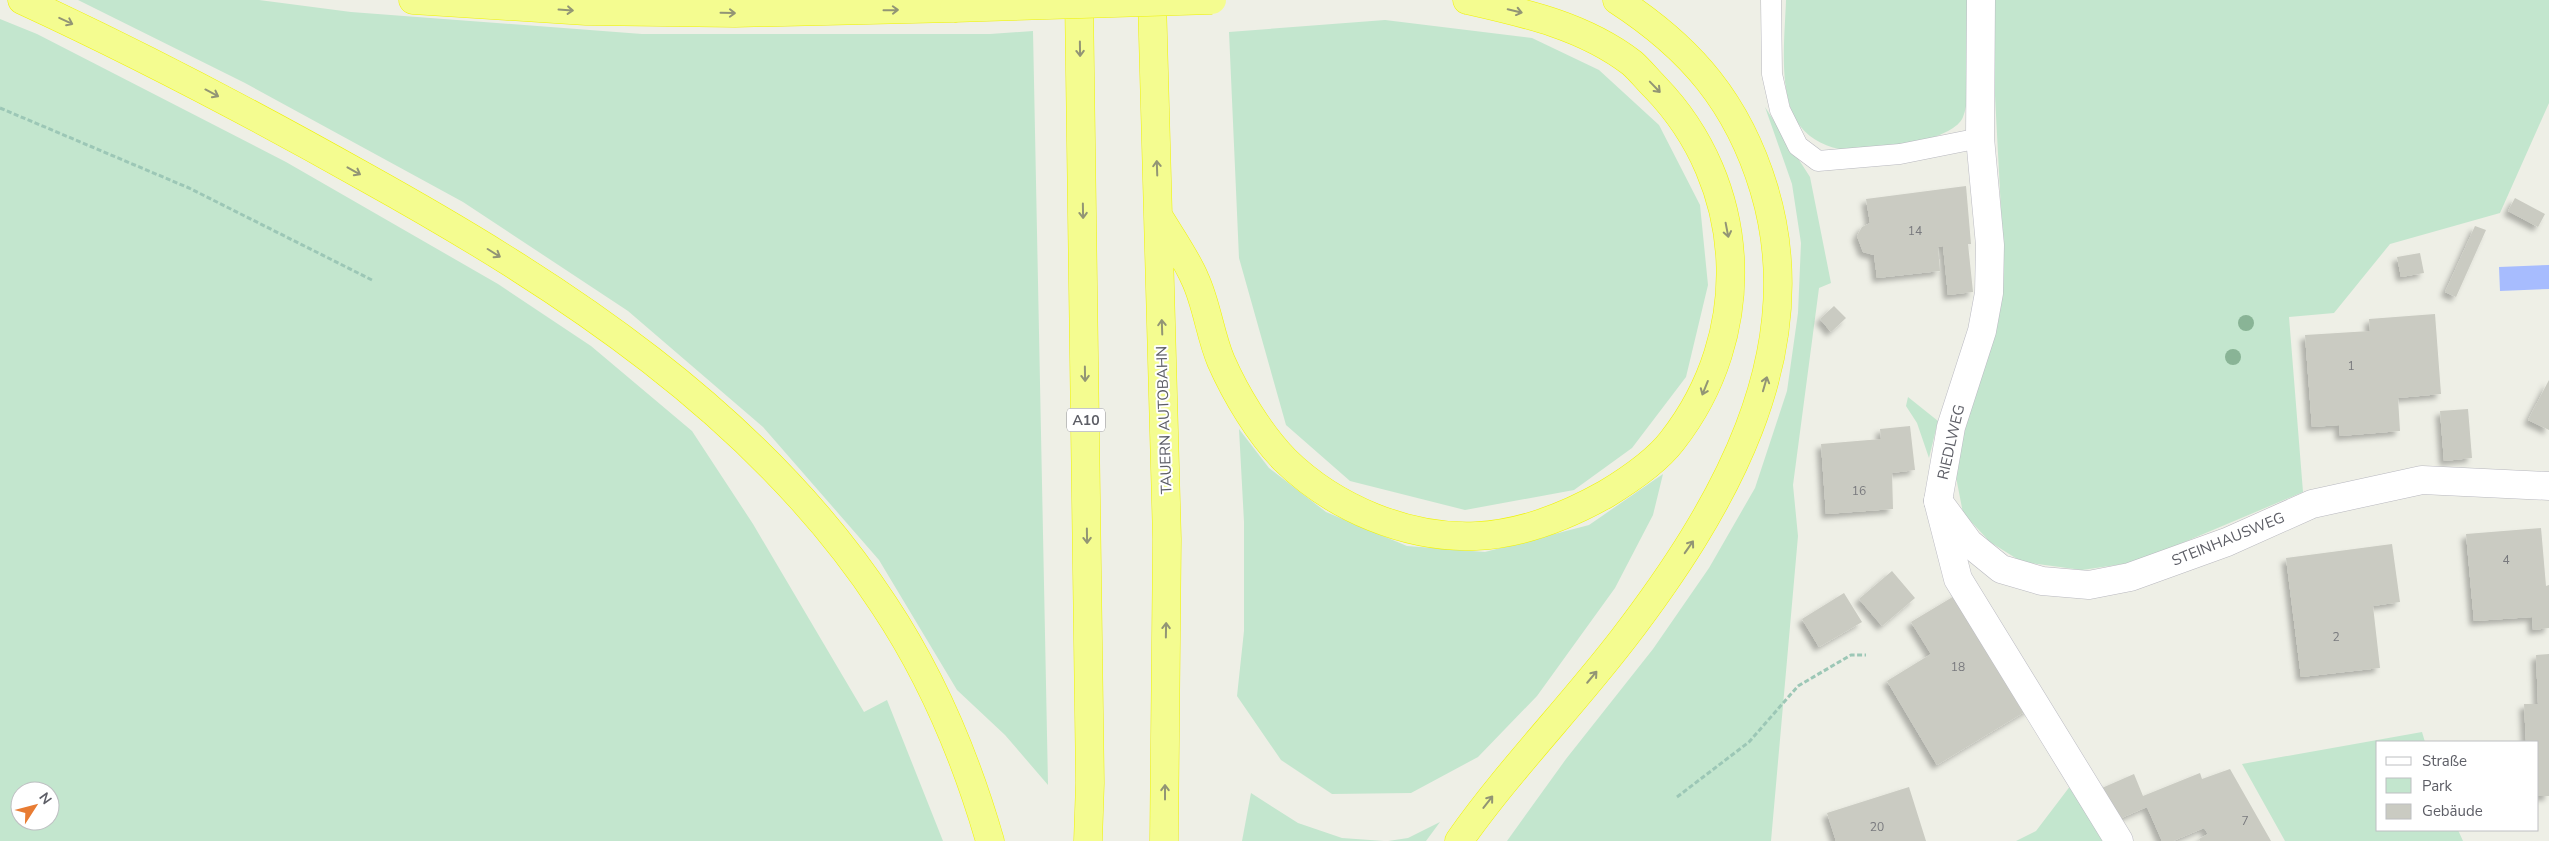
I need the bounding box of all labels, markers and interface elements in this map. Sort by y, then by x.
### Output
one-way arrow [558,5,574,14]
one-way arrow [883,5,899,14]
one-way arrow [1506,7,1522,16]
one-way arrow [720,8,736,18]
one-way arrow [58,16,73,26]
one-way arrow [1076,40,1085,56]
one-way arrow [1649,81,1661,93]
one-way arrow [204,88,219,98]
one-way arrow [1152,160,1162,176]
one-way arrow [347,166,361,176]
one-way arrow [1079,203,1088,219]
one-way arrow [1723,221,1732,237]
house number: 14 [1908,223,1922,239]
one-way arrow [487,248,501,258]
one-way arrow [1157,320,1166,336]
street label: TAUERN AUTOBAHN [1151,345,1177,495]
house number: 1 [2347,358,2355,374]
one-way arrow [1080,365,1090,381]
one-way arrow [1760,376,1770,392]
one-way arrow [1700,380,1709,395]
street label: RIEDLWEG [1933,402,1969,482]
road number: A10 [1067,408,1105,432]
house number: 16 [1852,483,1866,499]
street label: STEINHAUSWEG [2169,507,2287,571]
one-way arrow [1082,528,1092,544]
one-way arrow [1684,540,1694,554]
house number: 4 [2502,552,2510,568]
one-way arrow [1161,622,1171,638]
house number: 2 [2332,629,2340,645]
house number: 18 [1951,659,1965,675]
one-way arrow [1586,670,1597,683]
legend [2376,741,2539,831]
text: Straße [2422,751,2467,771]
text: Park [2422,776,2452,796]
north arrow [10,781,60,831]
one-way arrow [1160,785,1170,801]
text: N [34,789,56,808]
one-way arrow [1483,796,1494,809]
text: Gebäude [2422,801,2483,821]
house number: 7 [2241,813,2249,829]
house number: 20 [1870,819,1884,835]

